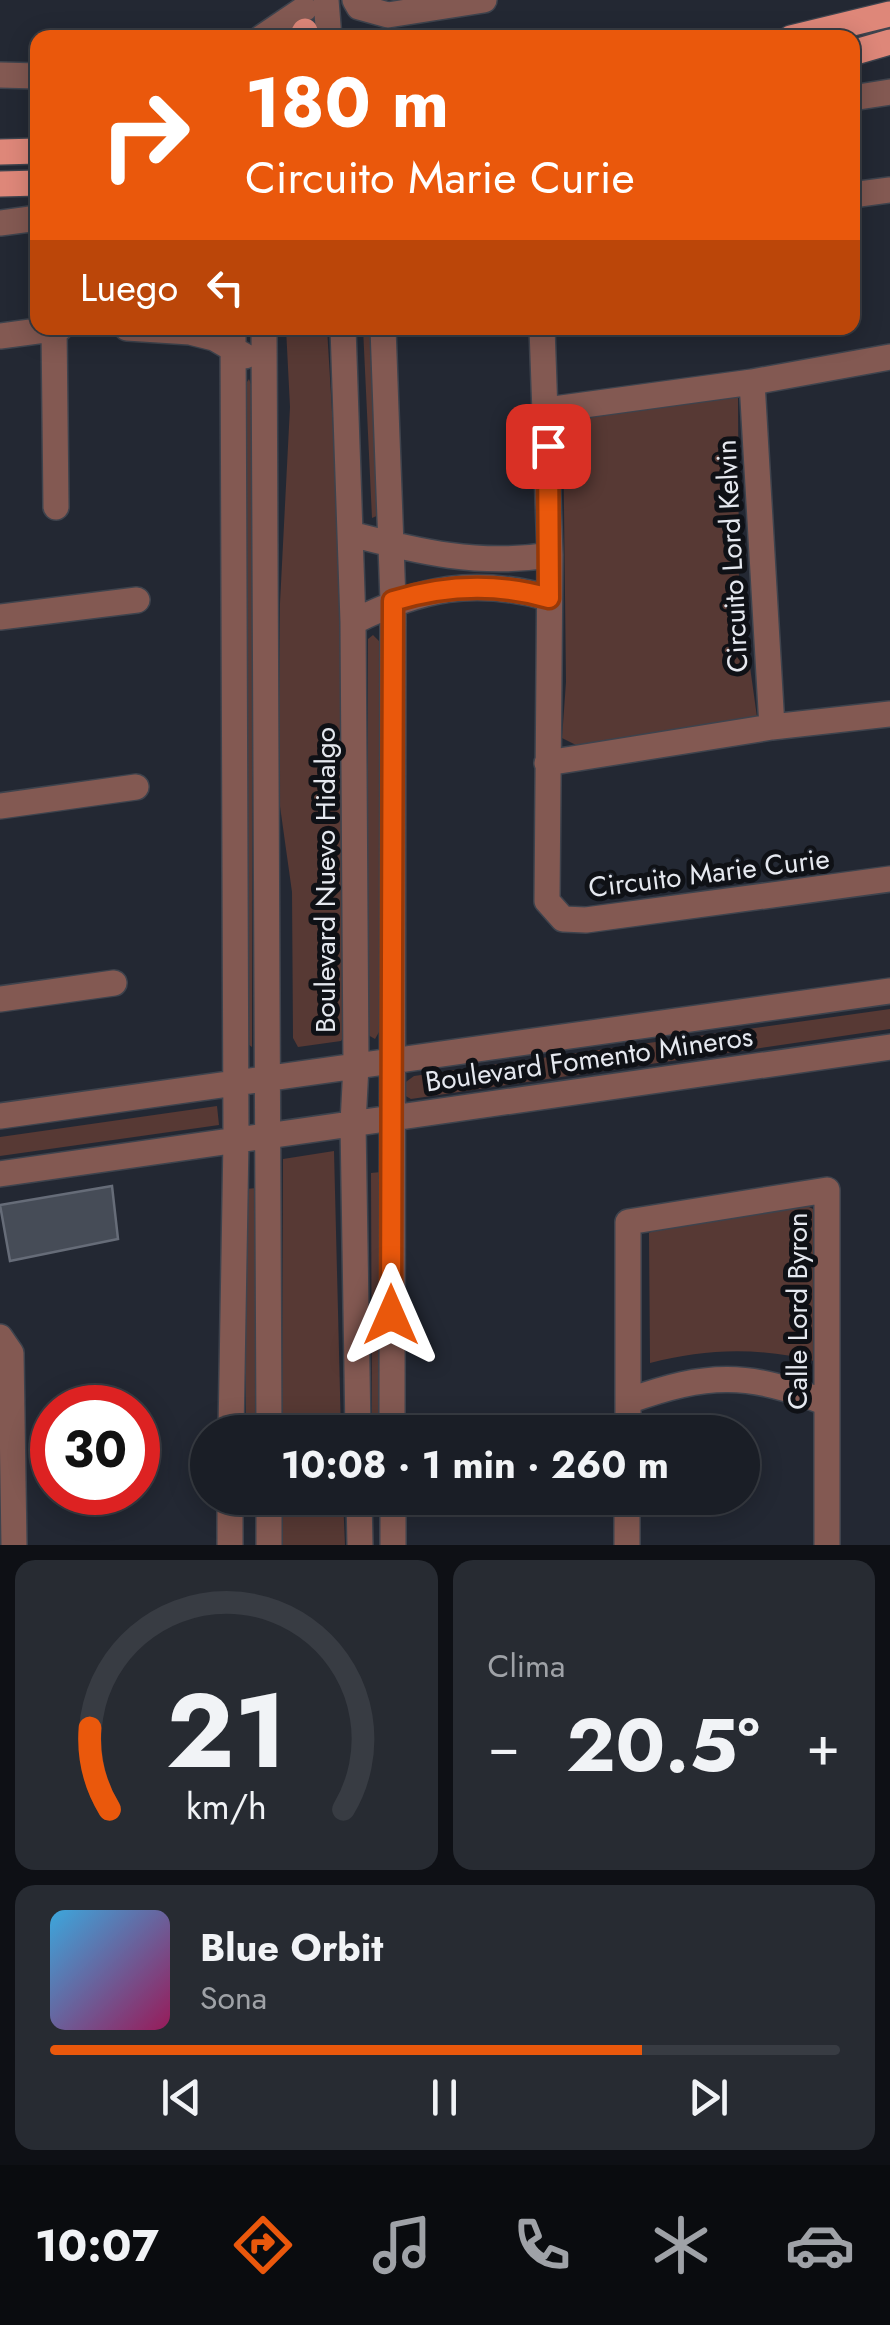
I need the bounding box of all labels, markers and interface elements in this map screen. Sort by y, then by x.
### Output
text: 180 m [245,52,449,153]
icon: right [80,70,210,200]
text: Circuito Marie Curie [245,145,635,210]
text: Luego [80,260,178,315]
icon: left [198,260,253,315]
pin [506,404,591,489]
icon: arrive [521,419,576,474]
street label: Circuito Lord Kelvin [705,438,759,674]
street label: Boulevard Nuevo Hidalgo [305,727,346,1033]
street label: Circuito Marie Curie [586,838,832,908]
street label: Boulevard Fomento Mineros [423,1016,755,1102]
street label: Calle Lord Byron [777,1212,818,1410]
position arrow [339,1263,443,1367]
speed limit sign: 30 [30,1385,160,1515]
text: 10:08 · 1 min · 260 m [281,1437,669,1492]
text: Clima [488,1643,565,1689]
text: 21 [166,1656,287,1806]
text: 20.5° [566,1691,760,1799]
text: − [488,1706,520,1786]
text: + [806,1706,840,1786]
text: km/h [186,1781,267,1832]
text: Blue Orbit [200,1920,383,1975]
text: Sona [200,1975,267,2021]
icon: previous [154,2070,209,2125]
icon: pause [417,2070,472,2125]
icon: next [681,2070,736,2125]
icon: directions [228,2210,298,2280]
icon: music [367,2210,437,2280]
icon: phone [507,2210,577,2280]
icon: climate [646,2210,716,2280]
icon: car [785,2210,855,2280]
text: 10:07 [35,2213,159,2278]

